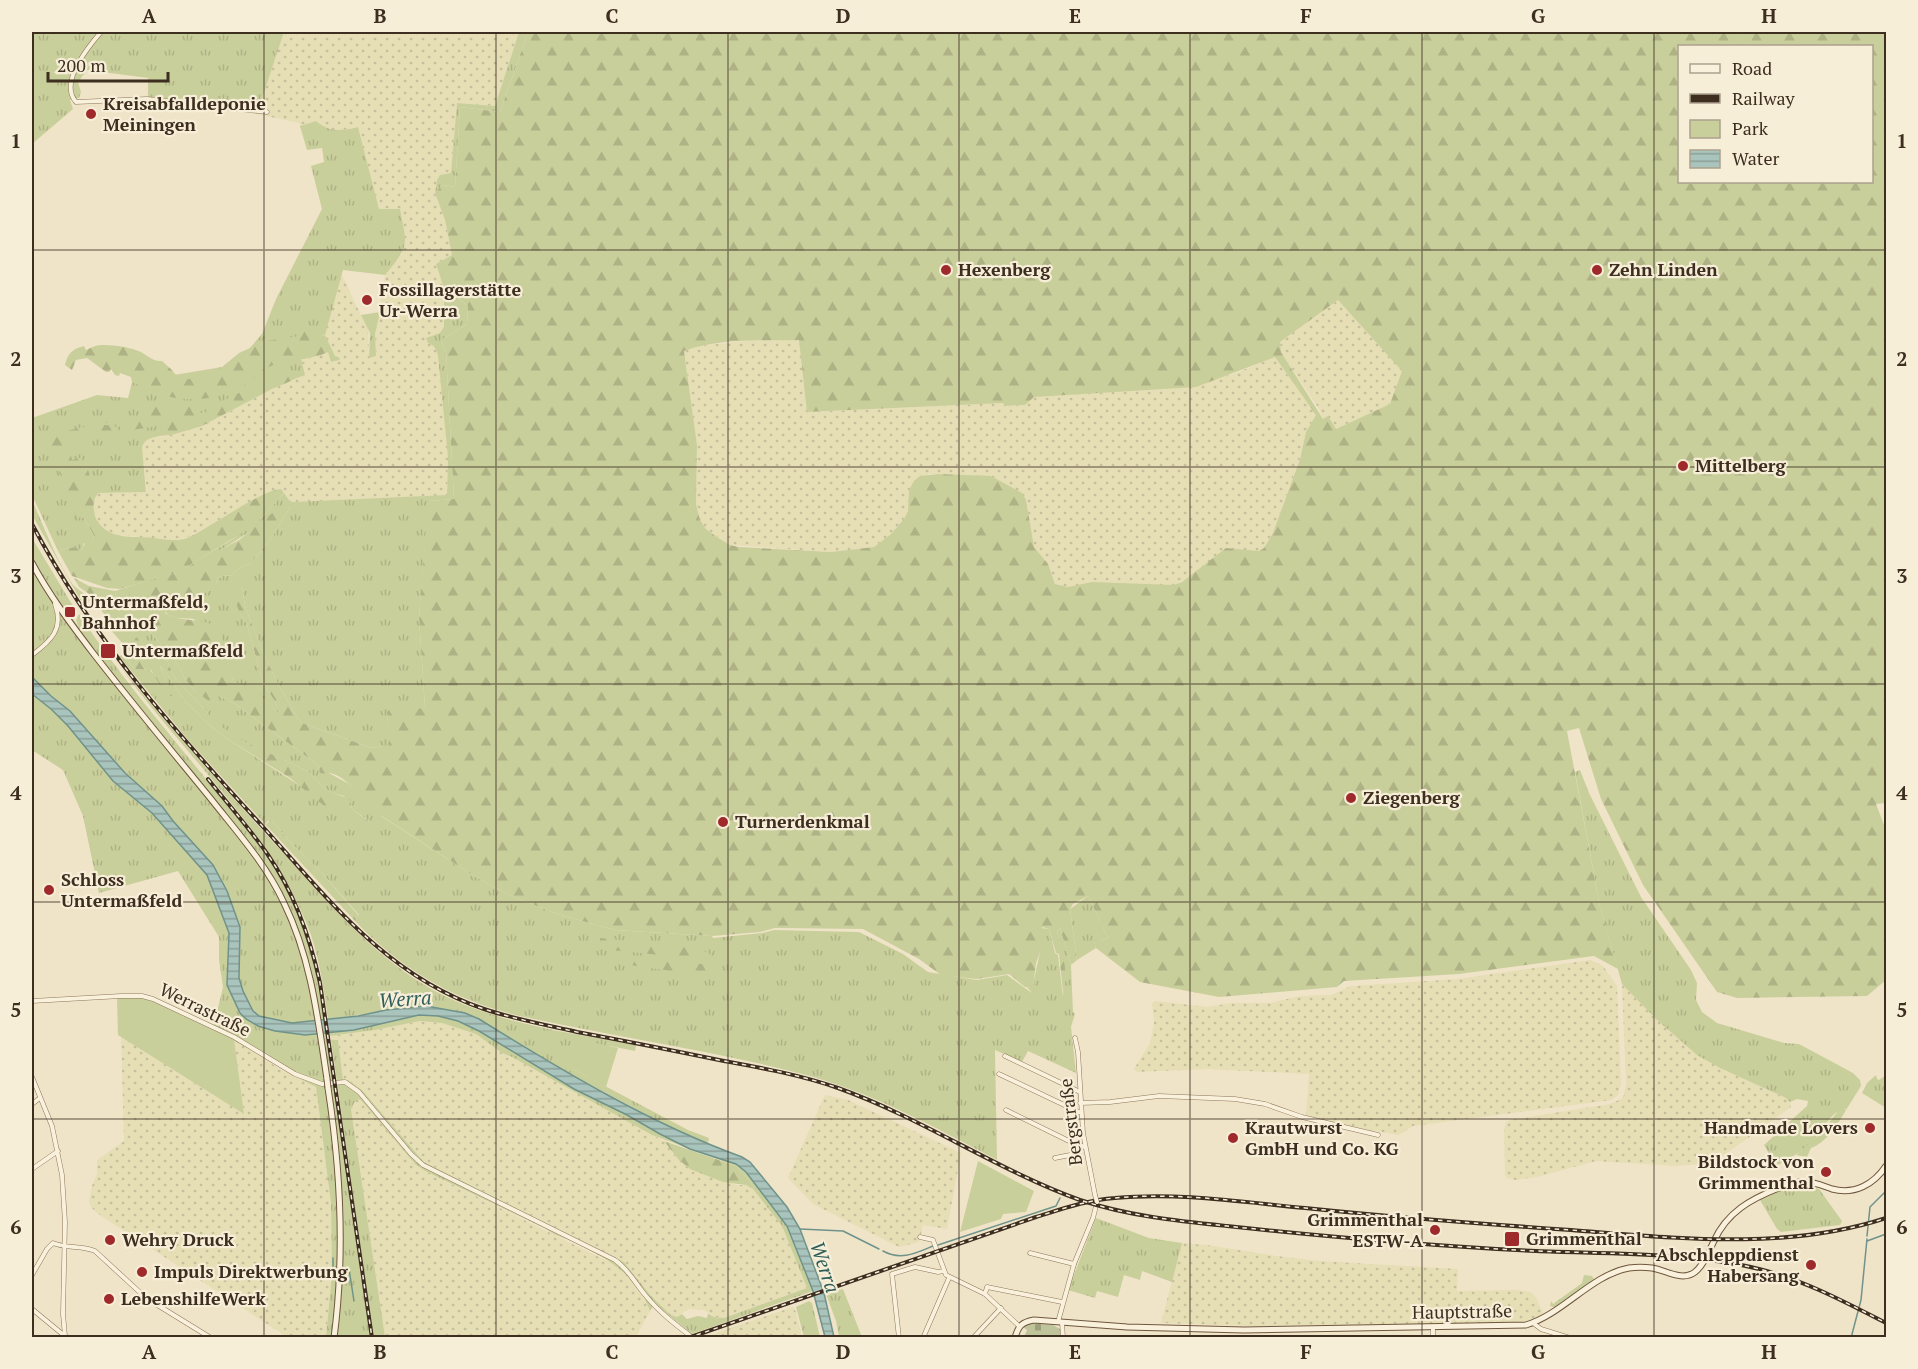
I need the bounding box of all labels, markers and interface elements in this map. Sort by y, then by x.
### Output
text: A [142,2,157,29]
text: B [374,2,387,29]
text: C [605,2,619,29]
text: D [836,2,850,29]
text: E [1069,2,1081,29]
text: F [1300,2,1312,29]
text: G [1531,2,1545,29]
text: H [1761,2,1777,29]
scale bar [48,45,168,83]
legend [1678,45,1873,183]
text: 200 m [57,53,106,77]
text: Road [1732,56,1772,80]
text: Railway [1732,86,1796,110]
place label: Kreisabfalldeponie Meiningen [103,91,266,136]
marker: Kreisabfalldeponie Meiningen [84,107,98,121]
text: Park [1732,116,1769,140]
text: 1 [10,127,22,154]
text: 1 [1896,127,1908,154]
text: Water [1732,146,1779,170]
place label: Hexenberg [958,257,1051,281]
place label: Zehn Linden [1609,257,1718,281]
marker: Hexenberg [939,263,953,277]
marker: Zehn Linden [1590,263,1604,277]
place label: Fossillagerstätte Ur-Werra [379,277,521,322]
marker: Fossillagerstätte Ur-Werra [360,293,374,307]
text: 2 [10,345,22,372]
text: 2 [1896,345,1908,372]
place label: Mittelberg [1695,453,1787,477]
marker: Mittelberg [1676,459,1690,473]
text: 3 [10,562,22,589]
text: 3 [1896,562,1908,589]
place label: Untermaßfeld, Bahnhof [82,589,209,634]
marker: Untermaßfeld, Bahnhof [63,605,77,619]
place label: Untermaßfeld [122,638,243,662]
marker: Untermaßfeld [99,642,117,660]
text: 4 [10,779,22,806]
text: 4 [1896,779,1908,806]
place label: Ziegenberg [1363,785,1460,809]
marker: Ziegenberg [1344,791,1358,805]
place label: Turnerdenkmal [735,809,870,833]
marker: Turnerdenkmal [716,815,730,829]
place label: Schloss Untermaßfeld [61,867,182,912]
marker: Schloss Untermaßfeld [42,883,56,897]
street label: Werrastraße [156,977,255,1042]
water label: Werra [378,983,432,1014]
text: 5 [10,996,22,1023]
text: 5 [1896,996,1908,1023]
street label: Bergstraße [1053,1077,1087,1167]
place label: Krautwurst GmbH und Co. KG [1245,1115,1399,1160]
place label: Handmade Lovers [1704,1115,1858,1139]
marker: Handmade Lovers [1863,1121,1877,1135]
marker: Krautwurst GmbH und Co. KG [1226,1131,1240,1145]
place label: Bildstock von Grimmenthal [1698,1149,1814,1194]
marker: Bildstock von Grimmenthal [1819,1165,1833,1179]
place label: Grimmenthal ESTW-A [1307,1207,1424,1252]
text: 6 [10,1213,22,1240]
text: 6 [1896,1213,1908,1240]
marker: Grimmenthal ESTW-A [1428,1223,1442,1237]
place label: Grimmenthal [1526,1226,1642,1250]
place label: Wehry Druck [122,1227,235,1251]
marker: Grimmenthal [1503,1230,1521,1248]
marker: Wehry Druck [103,1233,117,1247]
water label: Werra [804,1237,847,1296]
place label: Abschleppdienst Habersang [1656,1242,1800,1287]
marker: Abschleppdienst Habersang [1804,1258,1818,1272]
place label: Impuls Direktwerbung [154,1259,348,1283]
marker: Impuls Direktwerbung [135,1265,149,1279]
place label: LebenshilfeWerk [121,1286,266,1310]
marker: LebenshilfeWerk [102,1292,116,1306]
street label: Hauptstraße [1412,1298,1512,1324]
text: A [142,1338,157,1365]
text: B [374,1338,387,1365]
text: C [605,1338,619,1365]
text: D [836,1338,850,1365]
text: E [1069,1338,1081,1365]
text: F [1300,1338,1312,1365]
text: G [1531,1338,1545,1365]
text: H [1761,1338,1777,1365]

